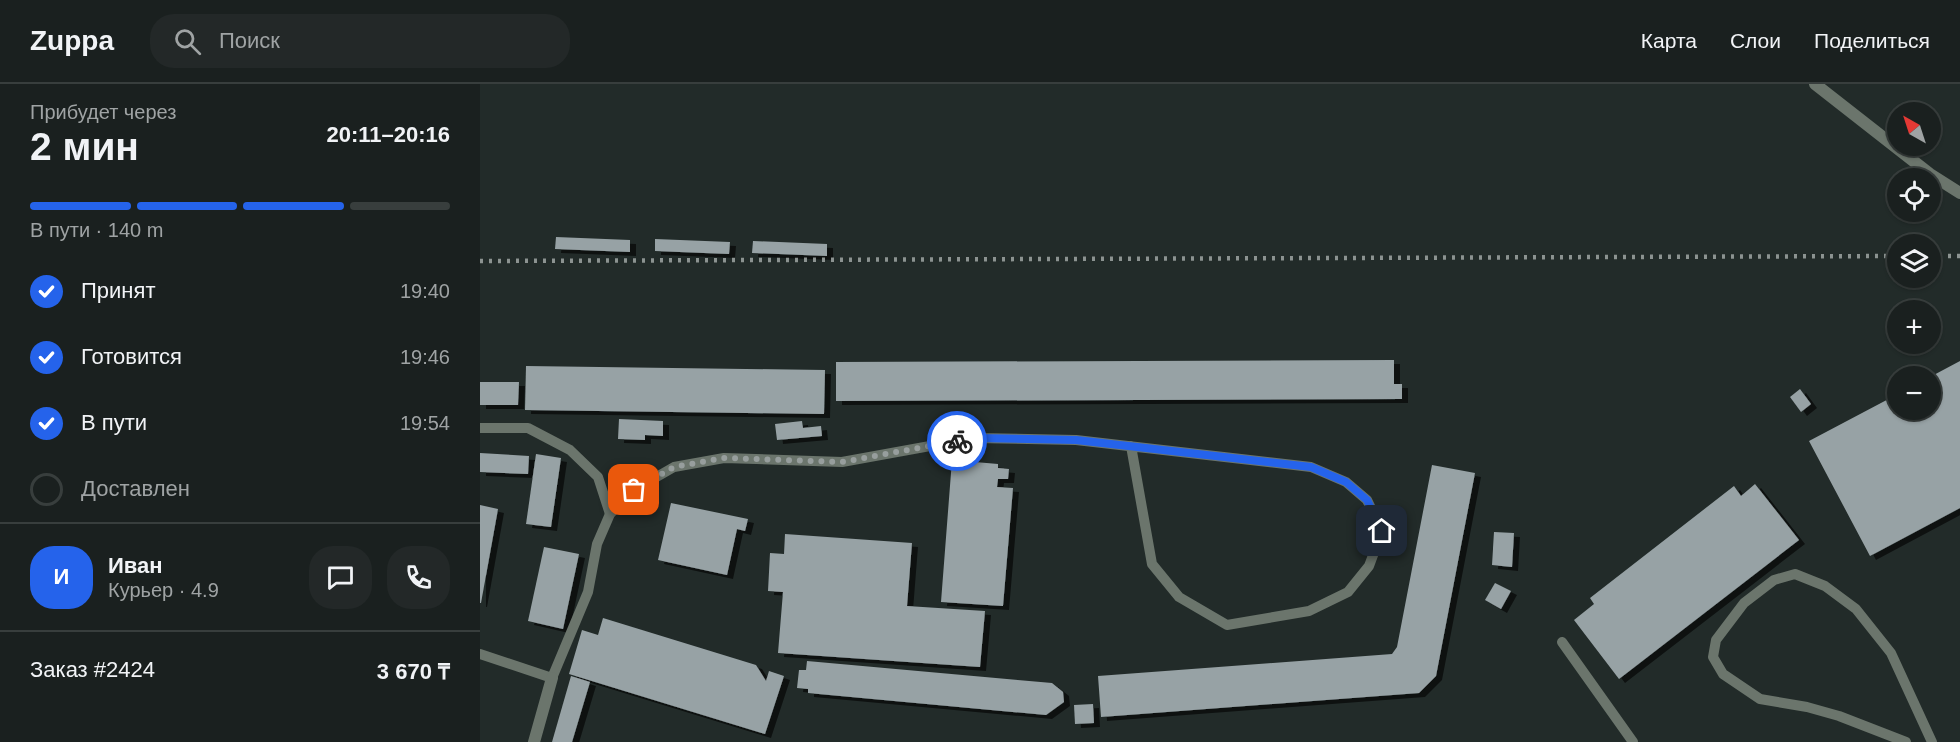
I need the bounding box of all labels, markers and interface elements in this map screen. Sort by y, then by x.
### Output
search box [150,14,570,68]
text: Zuppa [30,25,114,56]
icon: search [171,25,204,58]
text: Поиск [219,28,280,53]
text: Карта [1641,29,1697,52]
text: Слои [1730,29,1781,52]
text: Поделиться [1814,29,1930,52]
text: Прибудет через [30,101,176,123]
north arrow [1887,102,1941,156]
map controls [1887,102,1941,420]
text: 20:11–20:16 [326,122,450,147]
text: 2 мин [30,125,139,168]
button: locate [1887,168,1941,222]
text: В пути · 140 m [30,219,163,241]
button: layers [1887,234,1941,288]
icon: check [30,275,63,308]
text: Принят [81,278,155,303]
text: 19:40 [400,280,450,302]
button: + [1887,300,1941,354]
icon: check [30,341,63,374]
text: Готовится [81,344,182,369]
text: 19:46 [400,346,450,368]
button: − [1887,366,1941,420]
icon: check [30,407,63,440]
text: В пути [81,410,147,435]
courier [927,411,987,471]
text: 19:54 [400,412,450,434]
icon: bike [941,425,974,458]
pin [608,464,659,515]
icon: bag [617,473,650,506]
text: Доставлен [81,476,190,501]
pin [1356,505,1407,556]
icon: home [1365,514,1398,547]
button: chat [309,546,372,609]
button: phone [387,546,450,609]
text: Иван [108,553,163,578]
text: И [54,564,69,589]
text: Курьер · 4.9 [108,579,219,601]
text: Заказ #2424 [30,657,155,682]
text: 3 670 ₸ [377,659,450,684]

